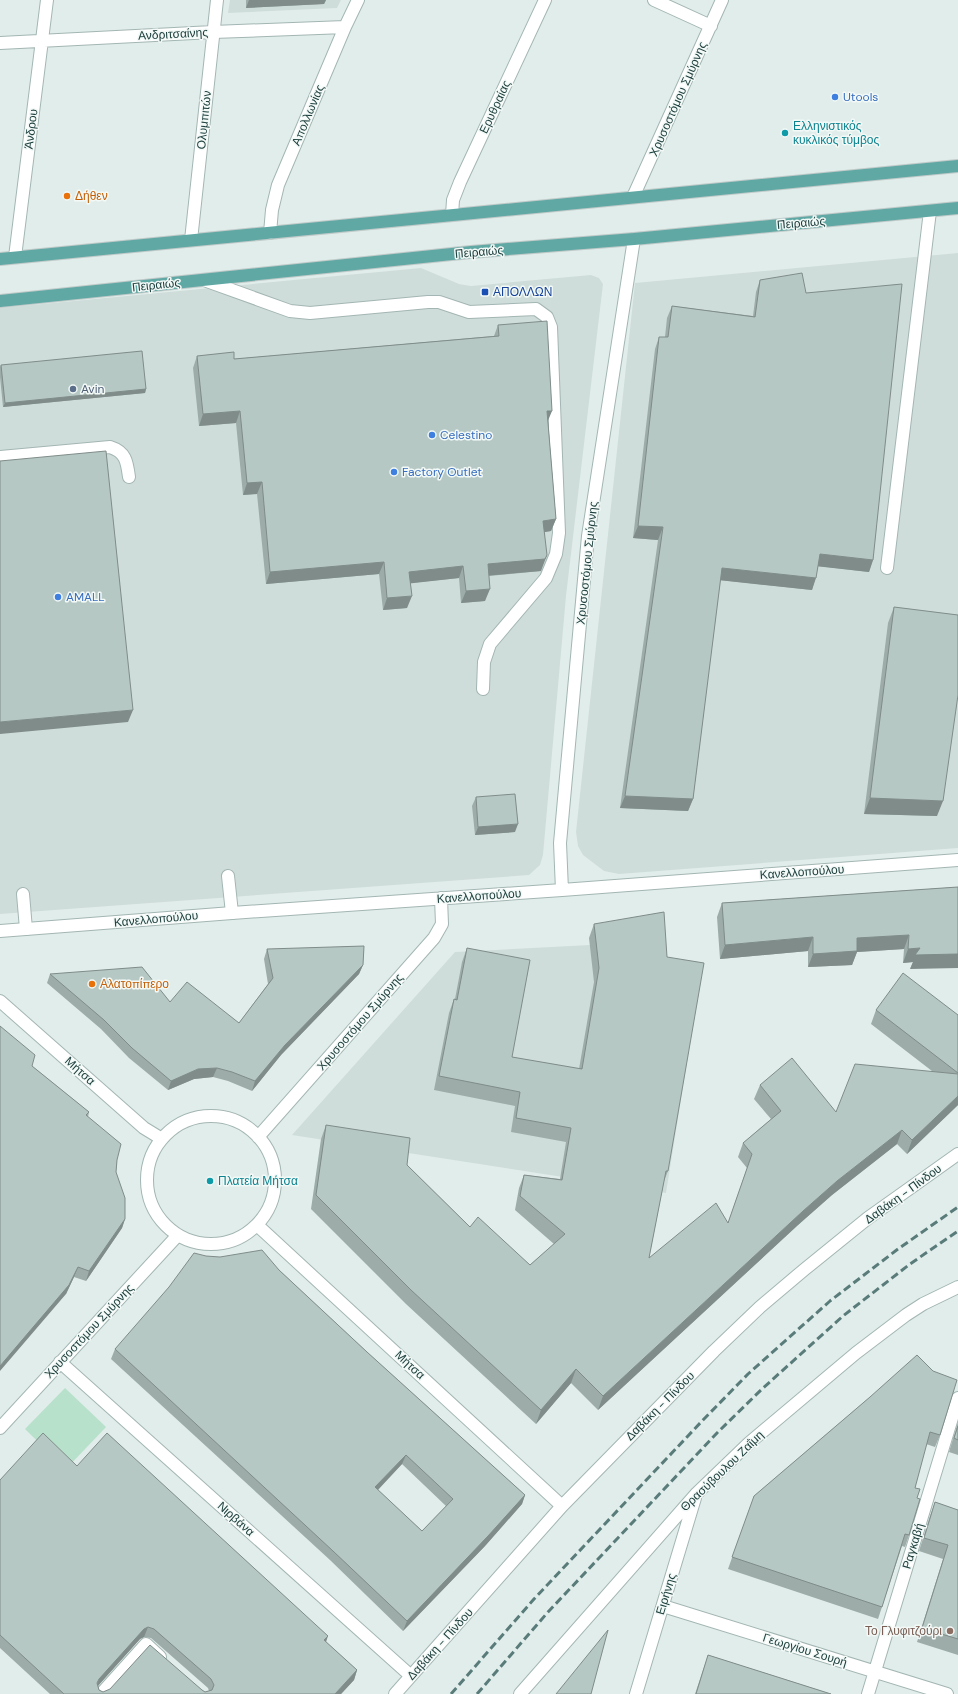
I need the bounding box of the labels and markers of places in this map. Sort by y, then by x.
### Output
place label: Utools [843,89,878,105]
marker: Utools [830,92,840,102]
place label: Ελληνιστικός κυκλικός τύμβος [793,118,880,148]
marker: Ελληνιστικός κυκλικός τύμβος [780,128,790,138]
place label: Δήθεν [75,188,108,204]
marker: Δήθεν [62,191,72,201]
place label: ΑΠΟΛΛΩΝ [493,284,552,300]
marker: ΑΠΟΛΛΩΝ [480,287,490,297]
place label: Avin [81,381,105,397]
marker: Avin [68,384,78,394]
place label: Celestino [440,427,492,443]
marker: Celestino [427,430,437,440]
place label: Factory Outlet [402,464,482,480]
marker: Factory Outlet [389,467,399,477]
place label: AMALL [66,589,105,605]
marker: AMALL [53,592,63,602]
place label: Αλατοπίπερο [100,976,169,992]
marker: Αλατοπίπερο [87,979,97,989]
place label: Πλατεία Μήτσα [218,1173,298,1189]
marker: Πλατεία Μήτσα [205,1176,215,1186]
place label: Το Γλυφιτζούρι [865,1623,942,1639]
marker: Το Γλυφιτζούρι [945,1626,955,1636]

